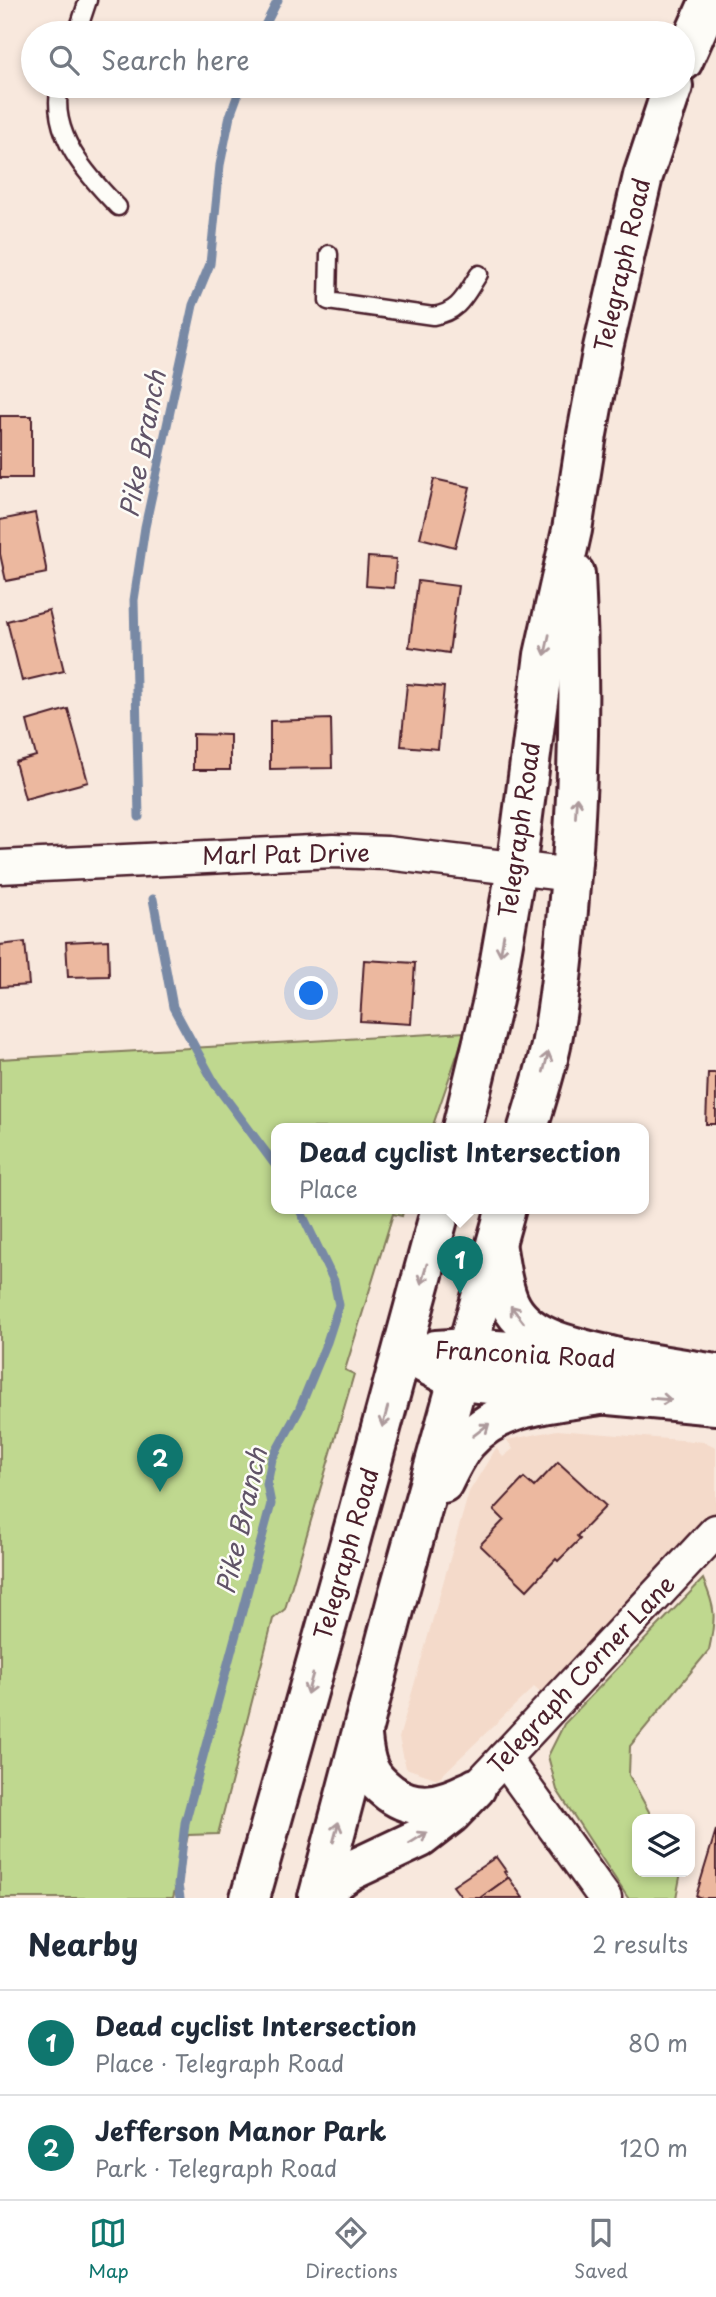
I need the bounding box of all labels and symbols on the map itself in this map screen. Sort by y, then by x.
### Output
street label: Telegraph Road [584,174,659,355]
water label: Pike Branch [108,366,175,520]
one-way arrow [539,633,553,656]
street label: Telegraph Road [488,740,548,920]
one-way arrow [570,796,583,819]
street label: Marl Pat Drive [202,834,370,872]
one-way arrow [495,934,508,956]
your location [294,976,328,1010]
one-way arrow [541,1051,554,1073]
pin: 1 [437,1236,483,1294]
one-way arrow [416,1263,429,1285]
one-way arrow [510,1305,525,1323]
street label: Franconia Road [434,1330,616,1376]
one-way arrow [649,1393,672,1406]
one-way arrow [377,1406,390,1428]
one-way arrow [471,1423,489,1438]
pin: 2 [137,1434,183,1492]
water label: Pike Branch [205,1443,276,1598]
street label: Telegraph Road [303,1463,387,1644]
street label: Telegraph Corner Lane [478,1566,683,1781]
one-way arrow [303,1672,316,1694]
one-way arrow [330,1821,343,1843]
one-way arrow [407,1831,427,1845]

